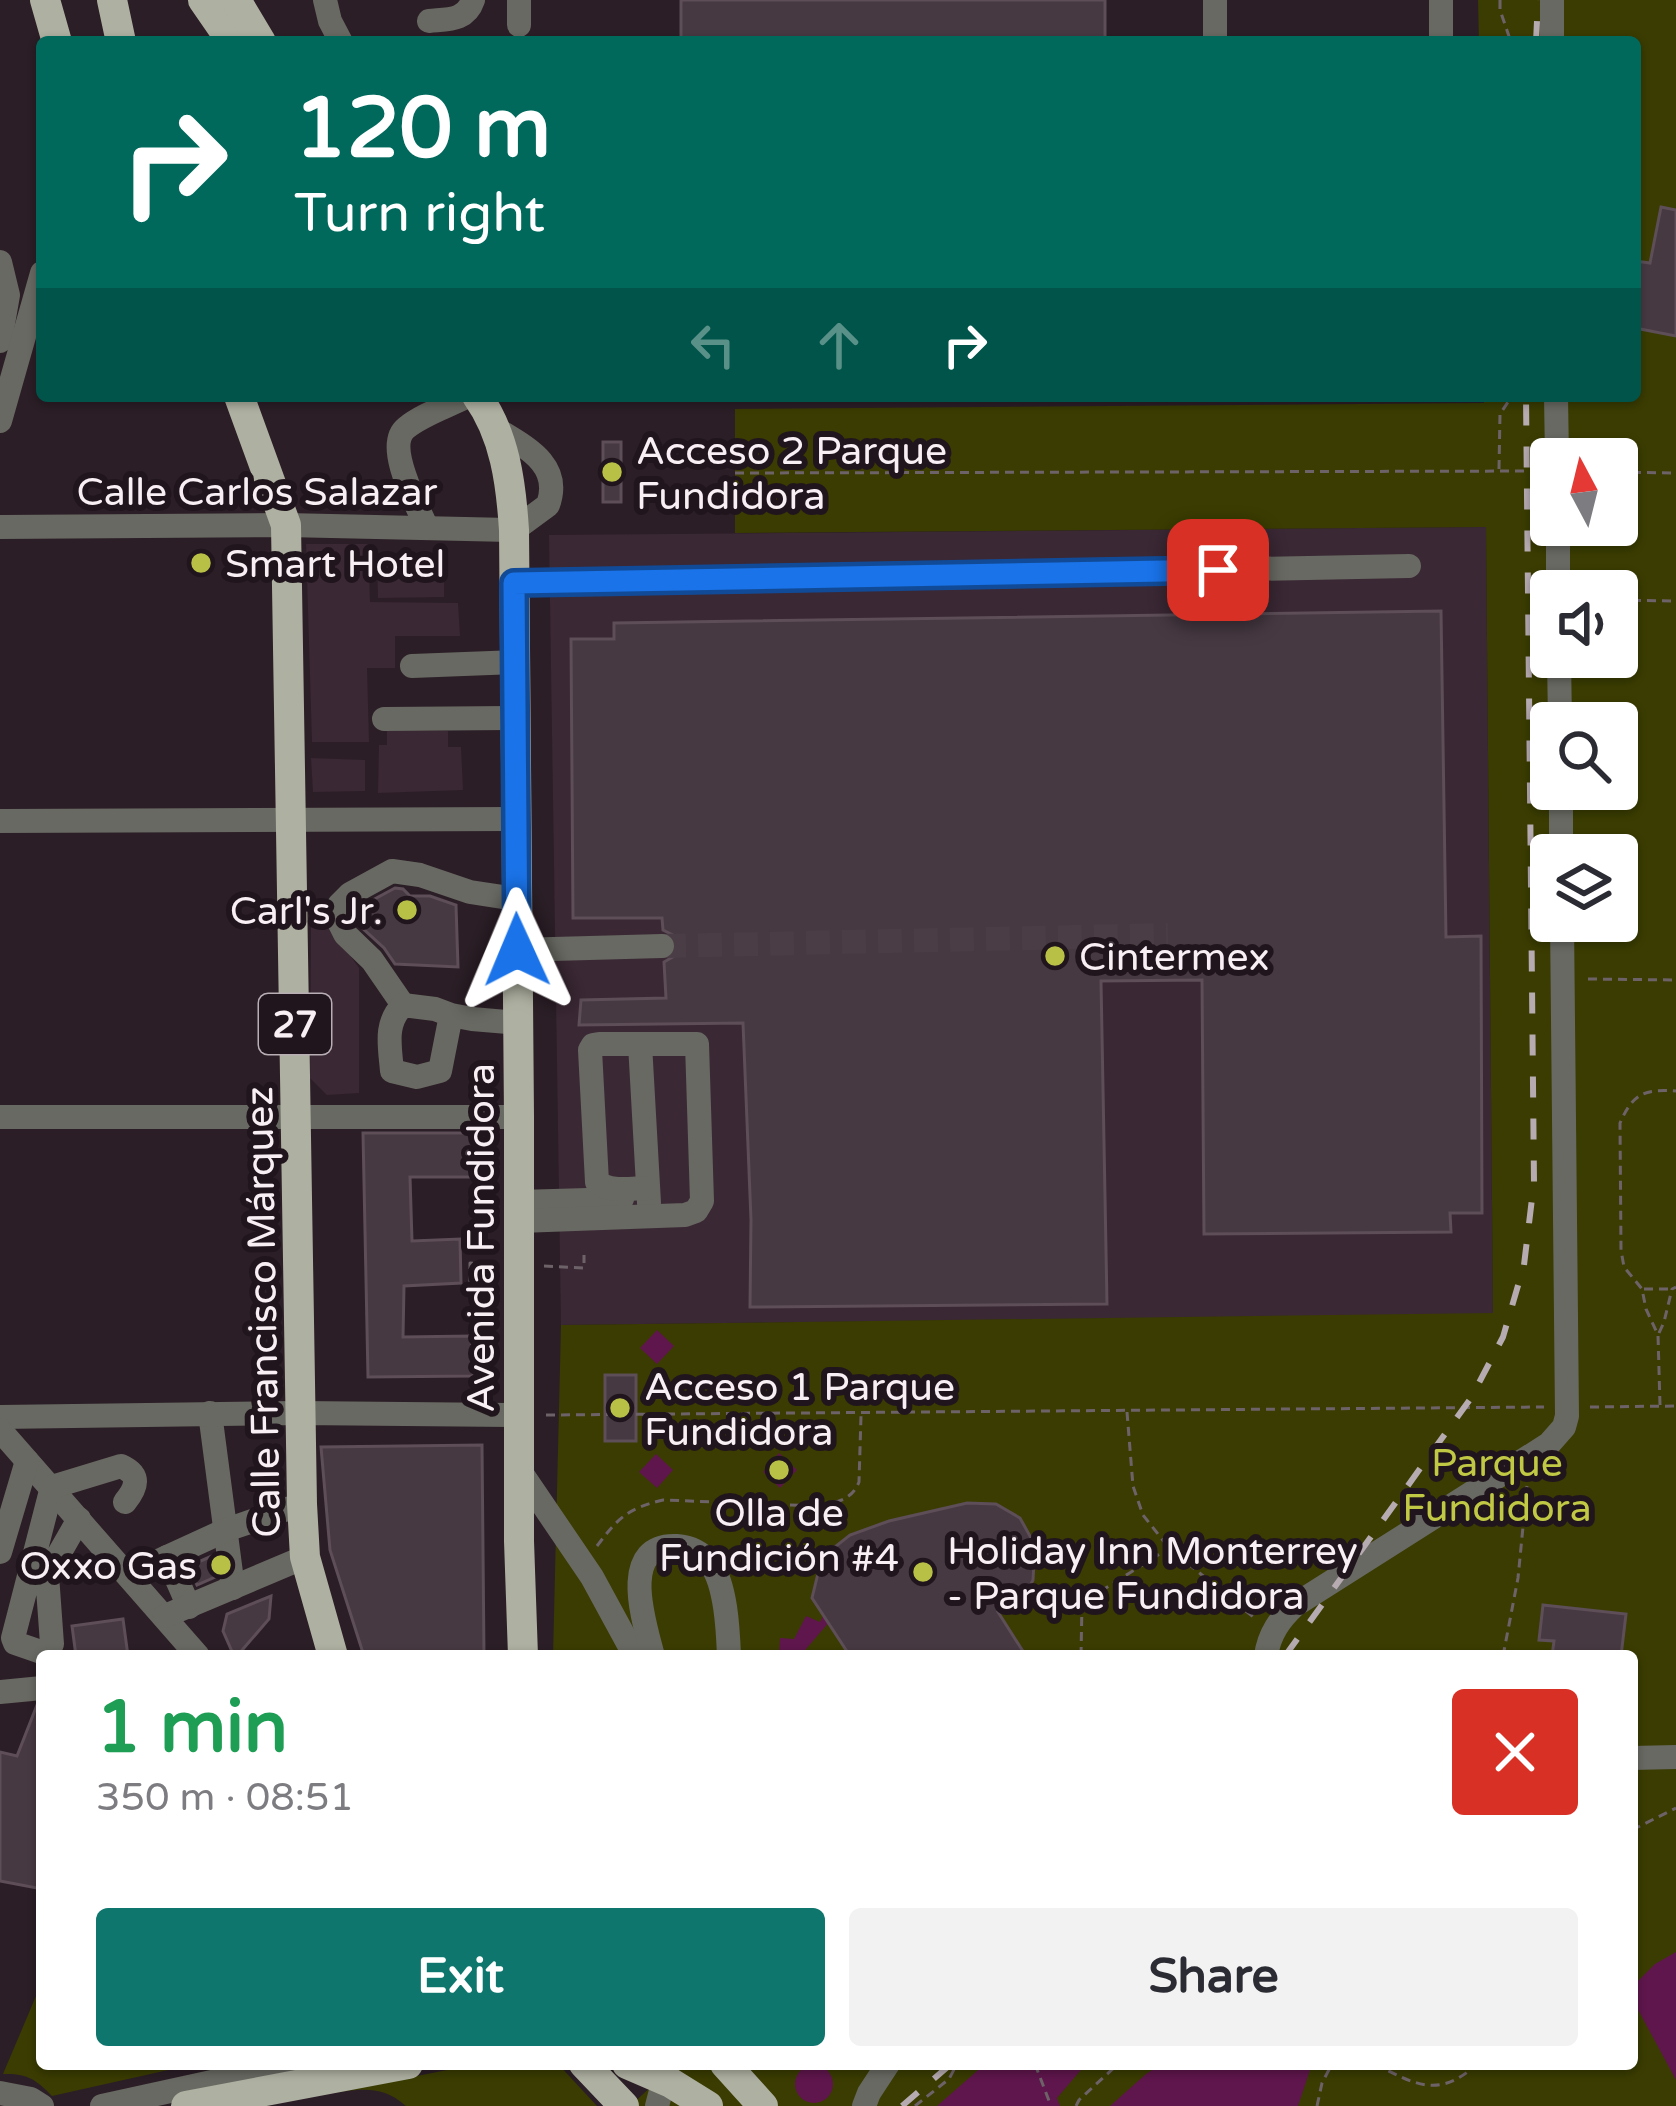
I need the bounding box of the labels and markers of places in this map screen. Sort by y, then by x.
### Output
place label: Acceso 2 Parque Fundidora [636,428,947,520]
marker: Acceso 2 Parque Fundidora [599,459,625,485]
pin [1167,519,1269,621]
place label: Smart Hotel [225,541,445,588]
marker: Smart Hotel [188,550,214,576]
place label: Carl's Jr. [230,888,383,935]
marker: Carl's Jr. [394,897,420,923]
place label: Cintermex [1079,934,1269,981]
marker: Cintermex [1042,943,1068,969]
place label: Acceso 1 Parque Fundidora [644,1364,955,1456]
marker: Acceso 1 Parque Fundidora [607,1395,633,1421]
marker: Olla de Fundición #4 [766,1457,792,1483]
place label: Olla de Fundición #4 [659,1490,899,1582]
place label: Holiday Inn Monterrey - Parque Fundidora [947,1528,1358,1620]
place label: Oxxo Gas [20,1543,197,1590]
marker: Oxxo Gas [208,1552,234,1578]
marker: Holiday Inn Monterrey - Parque Fundidora [910,1559,936,1585]

